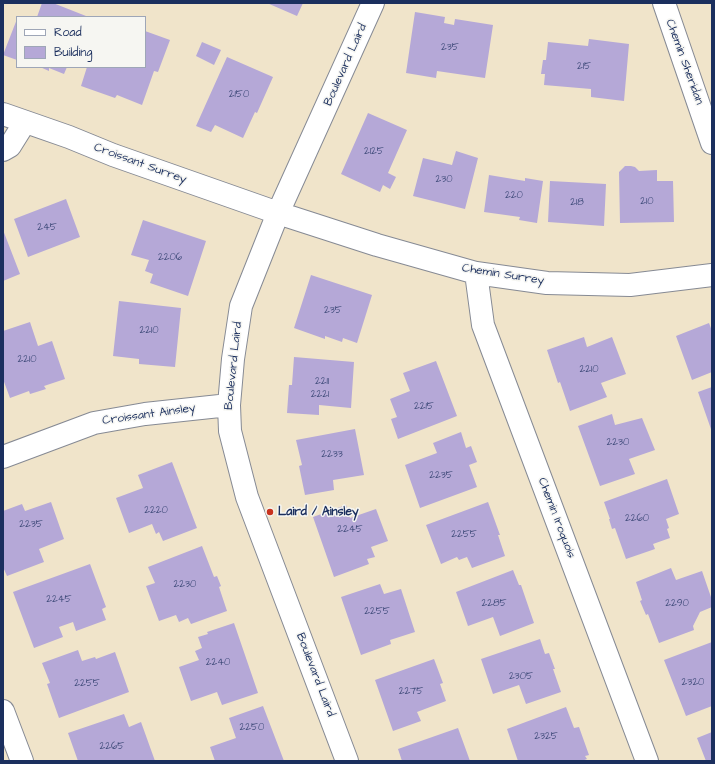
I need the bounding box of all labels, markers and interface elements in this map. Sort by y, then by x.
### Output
legend [16,16,146,68]
street label: Chemin Sheridan [662,17,706,107]
street label: Boulevard Laird [321,22,371,108]
text: Road [54,24,82,41]
house number: 235 [441,42,459,54]
text: Building [54,44,92,61]
house number: 215 [577,61,591,73]
house number: 2150 [229,89,249,101]
street label: Croissant Surrey [92,141,188,187]
house number: 2125 [364,146,384,158]
house number: 230 [435,174,453,186]
house number: 220 [505,190,523,202]
house number: 210 [640,196,654,208]
house number: 218 [570,197,584,209]
house number: 245 [37,222,57,234]
house number: 2206 [158,252,182,264]
street label: Chemin Surrey [461,261,545,289]
house number: 235 [324,305,342,317]
street label: Boulevard Laird [222,321,246,411]
house number: 2210 [139,325,159,337]
house number: 2210 [17,354,37,366]
house number: 2210 [579,364,599,376]
house number: 2211 [315,376,329,388]
house number: 2221 [311,389,329,401]
street label: Croissant Ainsley [101,401,197,429]
house number: 2215 [414,401,434,413]
house number: 2230 [607,437,629,449]
house number: 2233 [321,449,343,461]
house number: 2235 [429,470,453,482]
street label: Chemin Iroquois [534,476,578,560]
house number: 2220 [144,505,168,517]
place label: Laird / Ainsley [278,505,359,519]
marker: Laird / Ainsley [265,507,275,517]
house number: 2260 [625,513,649,525]
house number: 2235 [19,519,43,531]
house number: 2245 [337,524,363,536]
house number: 2255 [451,529,477,541]
house number: 2230 [174,579,196,591]
house number: 2245 [46,594,72,606]
house number: 2285 [481,598,507,610]
house number: 2290 [665,598,689,610]
house number: 2255 [364,606,390,618]
street label: Boulevard Laird [292,631,338,719]
house number: 2240 [206,657,230,669]
house number: 2305 [509,671,533,683]
house number: 2320 [682,677,704,689]
house number: 2255 [74,678,100,690]
house number: 2275 [399,686,423,698]
house number: 2250 [240,722,264,734]
house number: 2325 [534,731,558,743]
house number: 2265 [100,741,124,753]

